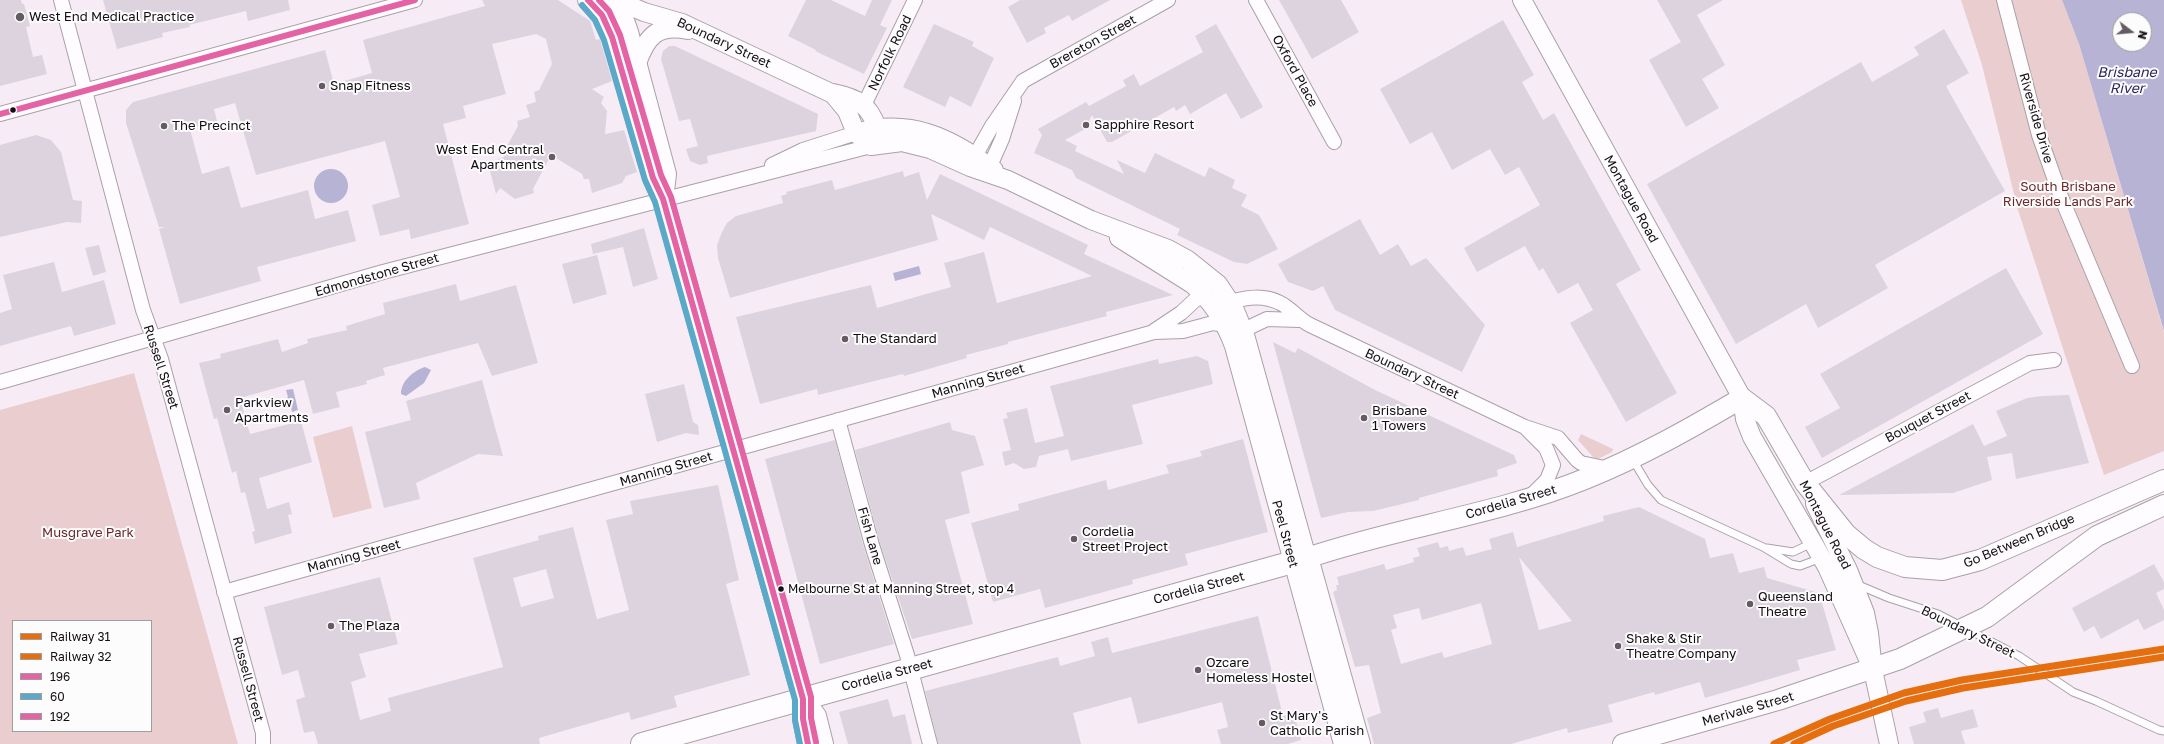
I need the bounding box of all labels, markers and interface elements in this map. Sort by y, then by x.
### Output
place label: West End Medical Practice [29,9,194,25]
marker: West End Medical Practice [14,11,26,23]
street label: Brereton Street [1047,12,1139,72]
north arrow [2112,12,2152,52]
street label: Norfolk Road [865,13,915,93]
street label: Boundary Street [674,14,774,72]
text: N [2136,29,2150,41]
street label: Oxford Place [1269,32,1321,110]
water label: Brisbane River [2097,65,2157,98]
street label: Riverside Drive [2016,71,2056,165]
place label: Snap Fitness [330,78,411,94]
marker: Snap Fitness [317,81,327,91]
unlabelled marker [8,105,18,115]
place label: Sapphire Resort [1094,117,1194,133]
place label: The Precinct [172,118,251,134]
marker: Sapphire Resort [1081,120,1091,130]
marker: The Precinct [159,121,169,131]
place label: West End Central Apartments [436,142,544,173]
marker: West End Central Apartments [547,152,557,162]
street label: Montague Road [1600,152,1662,246]
park label: South Brisbane Riverside Lands Park [2003,179,2133,210]
street label: Edmondstone Street [313,250,441,300]
street label: Russell Street [140,323,182,411]
place label: The Standard [853,331,937,347]
marker: The Standard [840,334,850,344]
street label: Boundary Street [1362,345,1462,403]
street label: Manning Street [930,360,1026,402]
street label: Bouquet Street [1883,388,1973,446]
place label: Parkview Apartments [235,395,309,426]
place label: Brisbane 1 Towers [1372,403,1427,434]
marker: Parkview Apartments [222,405,232,415]
marker: Brisbane 1 Towers [1359,413,1369,423]
street label: Manning Street [618,448,714,490]
street label: Montague Road [1796,478,1854,572]
street label: Cordelia Street [1464,482,1558,522]
street label: Peel Street [1268,498,1302,570]
street label: Fish Lane [854,505,886,567]
street label: Go Between Bridge [1961,511,2077,571]
place label: Cordelia Street Project [1082,524,1168,555]
park label: Musgrave Park [42,525,134,541]
marker: Cordelia Street Project [1069,534,1079,544]
street label: Manning Street [306,536,402,576]
street label: Cordelia Street [1152,568,1246,608]
place label: Melbourne St at Manning Street, stop 4 [788,582,1014,596]
marker: Melbourne St at Manning Street, stop 4 [776,584,786,594]
place label: Queensland Theatre [1758,589,1833,620]
marker: Queensland Theatre [1745,599,1755,609]
street label: Boundary Street [1919,603,2017,661]
place label: The Plaza [339,618,400,634]
legend [12,620,152,732]
marker: The Plaza [326,621,336,631]
text: Railway 31 [50,629,110,644]
place label: Shake & Stir Theatre Company [1626,631,1736,662]
street label: Russell Street [229,635,267,723]
marker: Shake & Stir Theatre Company [1613,641,1623,651]
text: Railway 32 [50,649,111,664]
street label: Cordelia Street [840,655,934,695]
place label: Ozcare Homeless Hostel [1206,655,1313,686]
marker: Ozcare Homeless Hostel [1193,665,1203,675]
text: 196 [50,669,70,684]
street label: Merivale Street [1700,688,1796,730]
text: 60 [50,689,65,704]
place label: St Mary's Catholic Parish [1270,708,1364,739]
text: 192 [50,709,70,724]
marker: St Mary's Catholic Parish [1257,718,1267,728]

